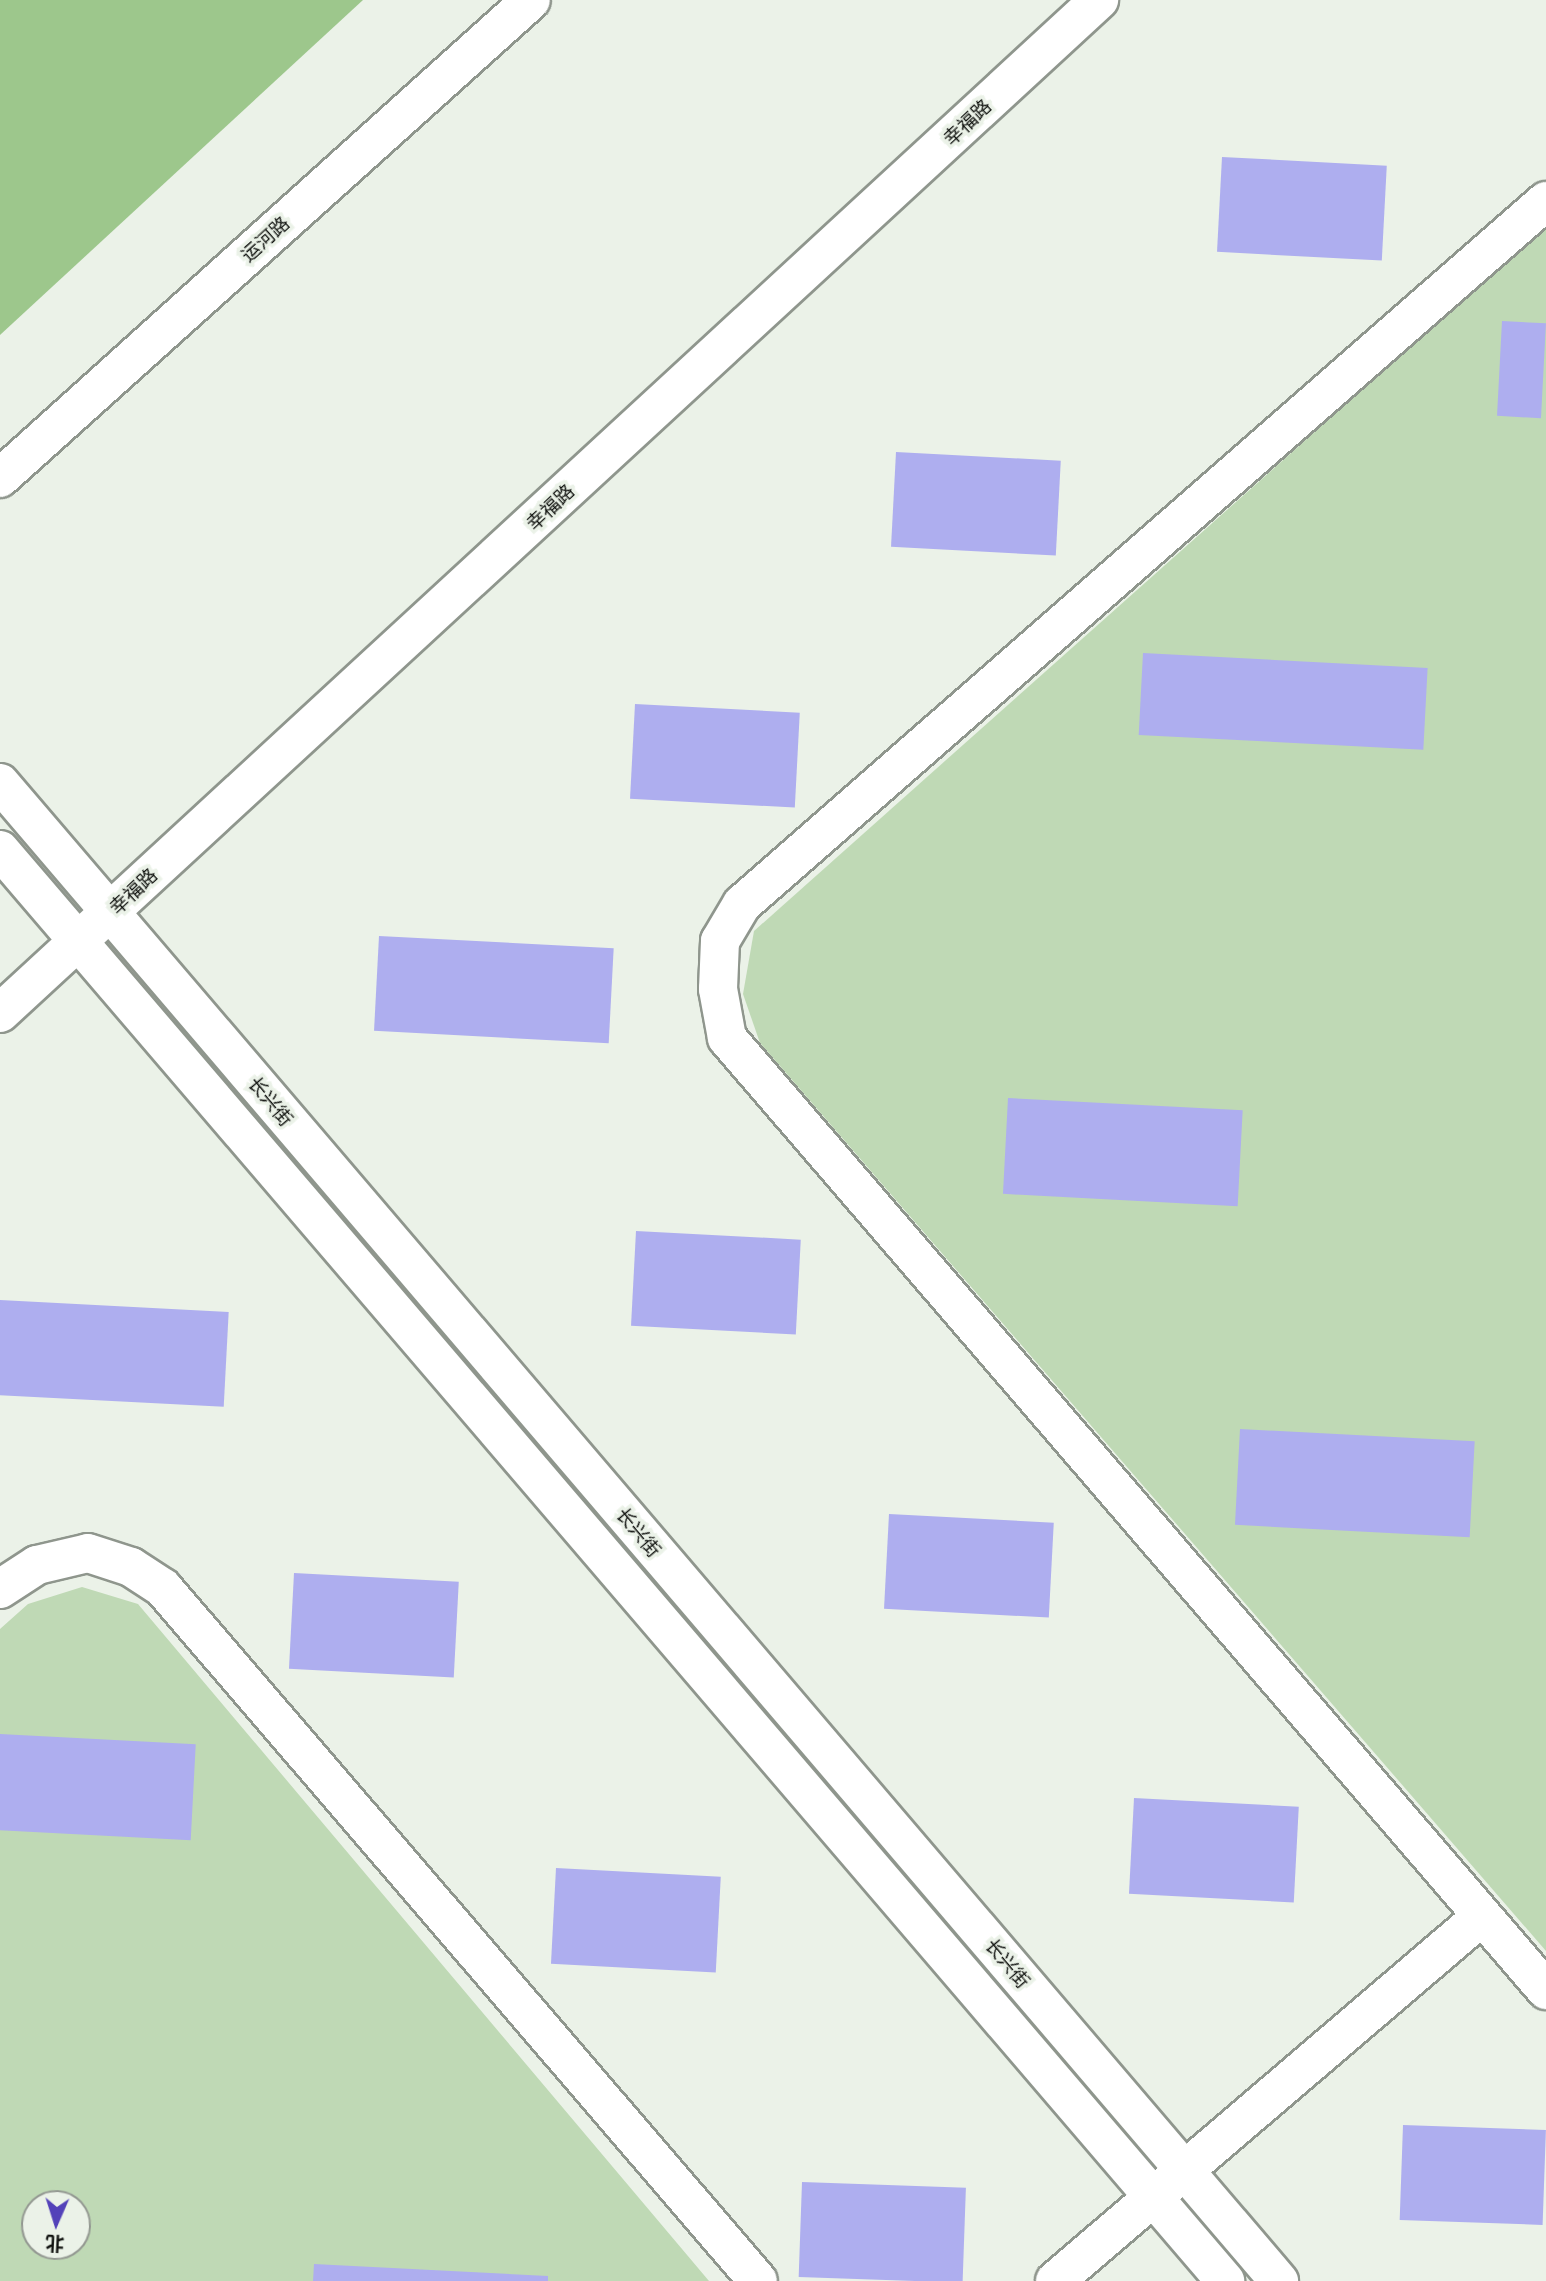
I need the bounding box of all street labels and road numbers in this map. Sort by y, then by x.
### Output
street label: 幸福路 [938,94,996,150]
street label: 运河路 [236,211,294,267]
street label: 幸福路 [521,479,579,535]
street label: 幸福路 [104,863,162,919]
street label: 长兴街 [244,1072,298,1130]
street label: 长兴街 [612,1503,666,1561]
street label: 长兴街 [981,1934,1035,1992]

